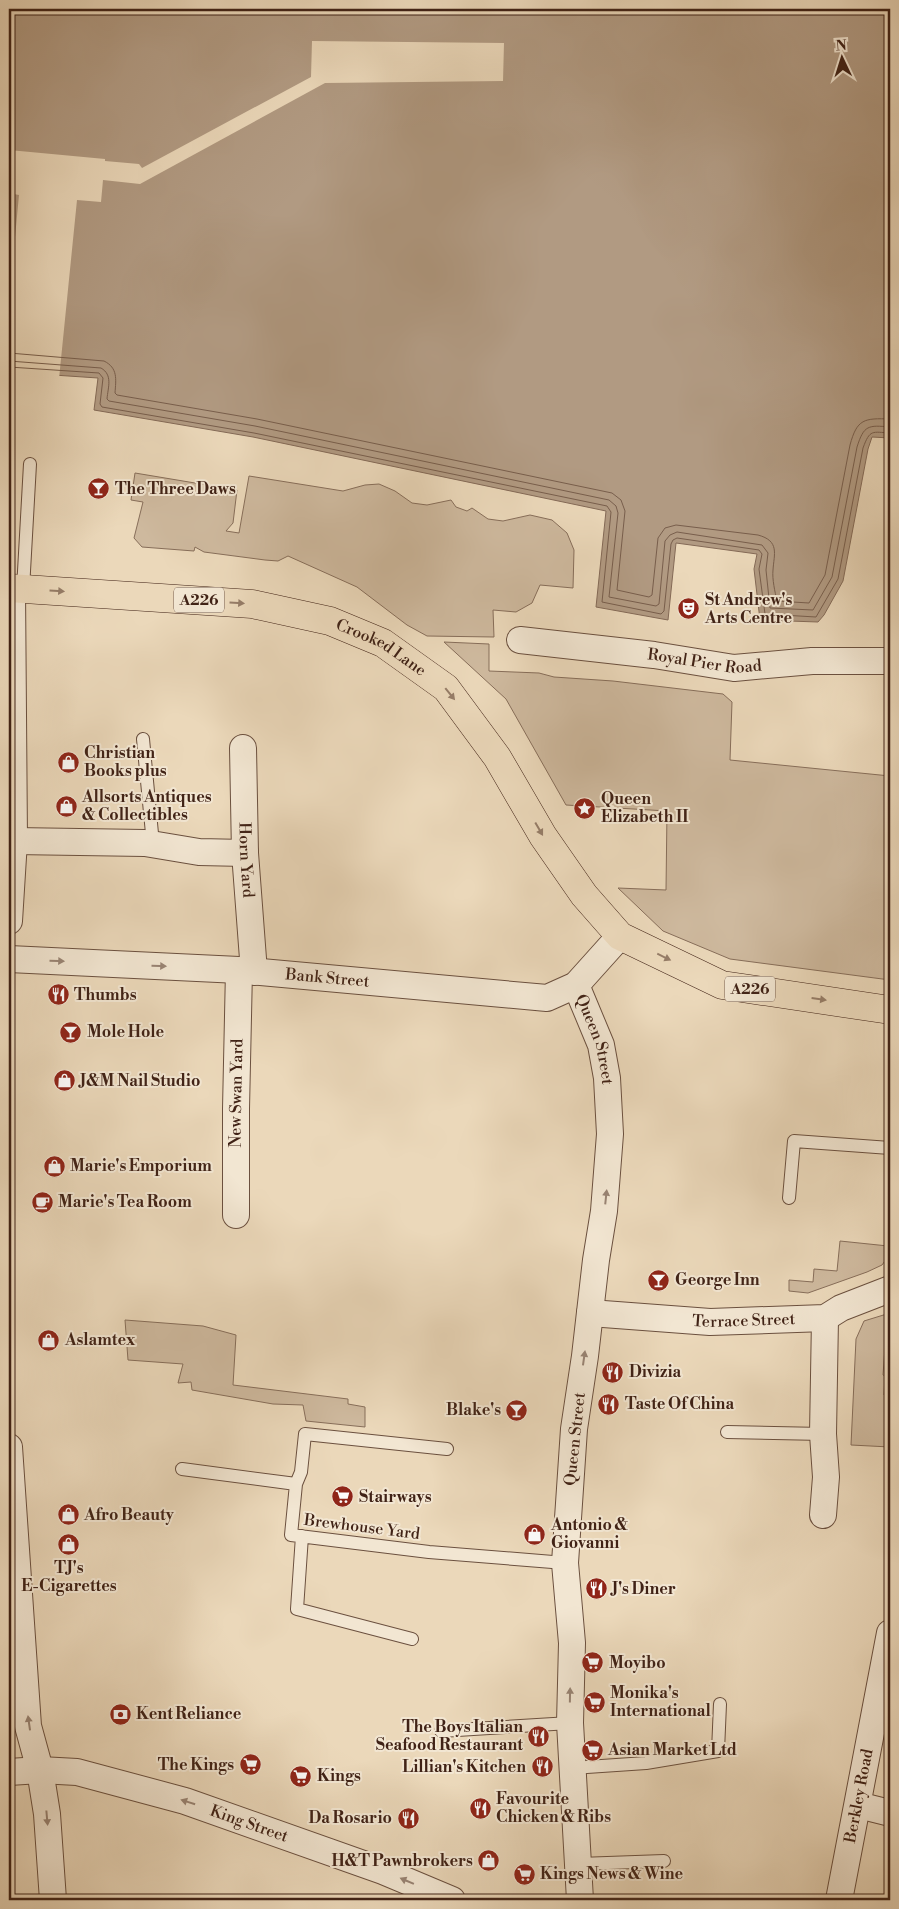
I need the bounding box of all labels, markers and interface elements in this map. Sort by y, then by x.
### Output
north arrow [816,32,866,82]
text: N [835,37,847,55]
bar icon: The Three Daws [87,477,111,501]
place label: The Three Daws [115,479,236,499]
one-way arrow [50,588,66,596]
road number: A226 [174,588,224,612]
place label: St Andrew's Arts Centre [704,590,792,628]
theatre icon: St Andrew's Arts Centre [677,597,701,621]
one-way arrow [229,599,245,607]
street label: Crooked Lane [333,615,430,681]
street label: Royal Pier Road [646,644,762,678]
one-way arrow [444,687,455,700]
place label: Christian Books plus [84,743,167,781]
shop icon: Christian Books plus [56,750,80,774]
place label: Allsorts Antiques & Collectibles [81,787,212,825]
place label: Queen Elizabeth II [601,789,688,827]
shop icon: Allsorts Antiques & Collectibles [54,794,78,818]
place icon: Queen Elizabeth II [573,796,597,820]
street label: Horn Yard [234,822,258,898]
one-way arrow [534,823,543,836]
one-way arrow [657,953,671,961]
one-way arrow [50,958,66,966]
one-way arrow [152,962,168,970]
street label: Bank Street [284,964,370,992]
road number: A226 [725,976,775,1002]
restaurant icon: Thumbs [46,983,70,1007]
place label: Thumbs [74,985,137,1005]
street label: Queen Street [571,991,617,1085]
one-way arrow [811,996,827,1004]
bar icon: Mole Hole [59,1020,83,1044]
place label: Mole Hole [87,1022,165,1042]
street label: New Swan Yard [226,1038,248,1147]
shop icon: J&M Nail Studio [52,1069,76,1093]
place label: J&M Nail Studio [78,1071,200,1091]
shop icon: Marie's Emporium [42,1154,66,1178]
place label: Marie's Emporium [70,1156,212,1176]
one-way arrow [602,1189,610,1205]
cafe icon: Marie's Tea Room [30,1190,54,1214]
place label: Marie's Tea Room [58,1192,192,1212]
bar icon: George Inn [647,1268,671,1292]
place label: George Inn [675,1270,760,1290]
street label: Terrace Street [691,1309,796,1332]
shop icon: Aslamtex [37,1328,61,1352]
place label: Aslamtex [64,1330,136,1350]
one-way arrow [581,1350,589,1366]
restaurant icon: Divizia [601,1360,625,1384]
place label: Divizia [629,1362,682,1382]
street label: Queen Street [560,1391,590,1487]
restaurant icon: Taste Of China [597,1392,621,1416]
place label: Taste Of China [625,1394,734,1414]
bar icon: Blake's [505,1398,529,1422]
place label: Blake's [446,1400,501,1420]
supermarket icon: Stairways [331,1485,355,1509]
place label: Stairways [359,1487,432,1507]
shop icon: Afro Beauty [56,1503,80,1527]
place label: Afro Beauty [83,1505,175,1525]
street label: Brewhouse Yard [302,1510,421,1544]
place label: Antonio & Giovanni [550,1515,628,1553]
shop icon: Antonio & Giovanni [523,1522,547,1546]
shop icon: TJ's E-Cigarettes [57,1532,81,1556]
place label: TJ's E-Cigarettes [21,1558,117,1596]
restaurant icon: J's Diner [584,1577,608,1601]
place label: J's Diner [610,1579,676,1599]
supermarket icon: Moyibo [581,1651,605,1675]
place label: Moyibo [609,1653,666,1673]
place label: Monika's International [610,1683,712,1721]
one-way arrow [567,1686,575,1702]
supermarket icon: Monika's International [582,1690,606,1714]
bank icon: Kent Reliance [108,1702,132,1726]
place label: Kent Reliance [136,1704,242,1724]
one-way arrow [24,1715,32,1731]
place label: The Boys Italian Seafood Restaurant [376,1717,523,1755]
restaurant icon: The Boys Italian Seafood Restaurant [527,1724,551,1748]
supermarket icon: Asian Market Ltd [580,1738,604,1762]
place label: Asian Market Ltd [607,1740,737,1760]
street label: Berkley Road [840,1747,878,1846]
supermarket icon: The Kings [238,1753,262,1777]
place label: The Kings [158,1755,234,1775]
restaurant icon: Lillian's Kitchen [530,1755,554,1779]
place label: Lillian's Kitchen [402,1757,526,1777]
supermarket icon: Kings [289,1764,313,1788]
place label: Kings [317,1766,361,1786]
place label: Favourite Chicken & Ribs [496,1789,611,1827]
restaurant icon: Favourite Chicken & Ribs [468,1796,492,1820]
one-way arrow [181,1798,196,1805]
street label: King Street [207,1801,291,1847]
restaurant icon: Da Rosario [396,1806,420,1830]
place label: Da Rosario [309,1808,392,1828]
one-way arrow [43,1811,51,1827]
shop icon: H&T Pawnbrokers [477,1849,501,1873]
place label: H&T Pawnbrokers [332,1851,473,1871]
supermarket icon: Kings News & Wine [512,1862,536,1886]
place label: Kings News & Wine [540,1864,684,1884]
one-way arrow [400,1877,414,1885]

